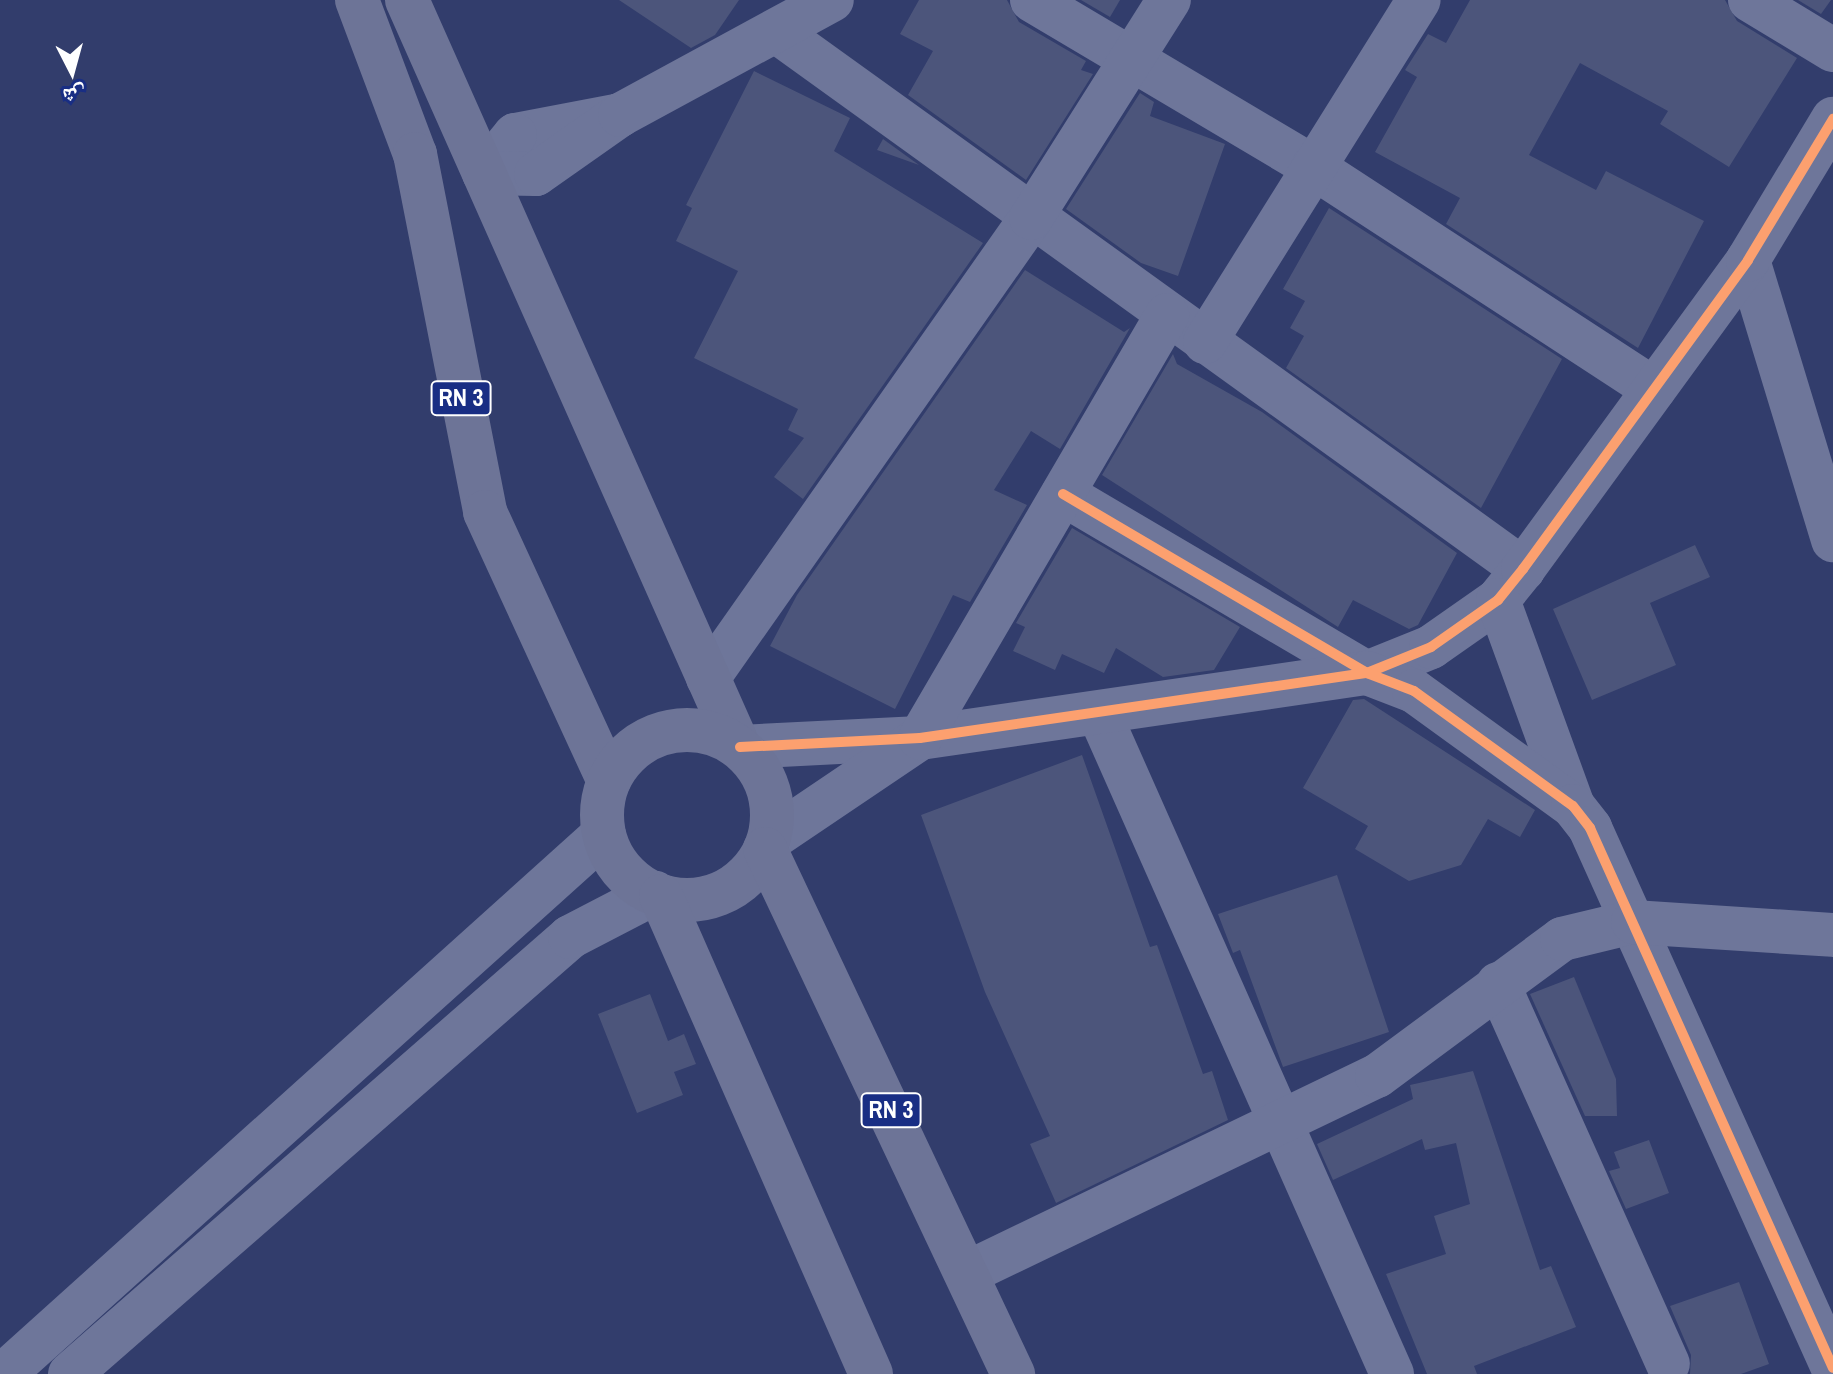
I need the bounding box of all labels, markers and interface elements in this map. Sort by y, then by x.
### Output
north arrow [32,32,112,112]
text: ش [61,80,88,112]
road number: RN 3 [429,378,493,418]
road number: RN 3 [859,1090,923,1130]

